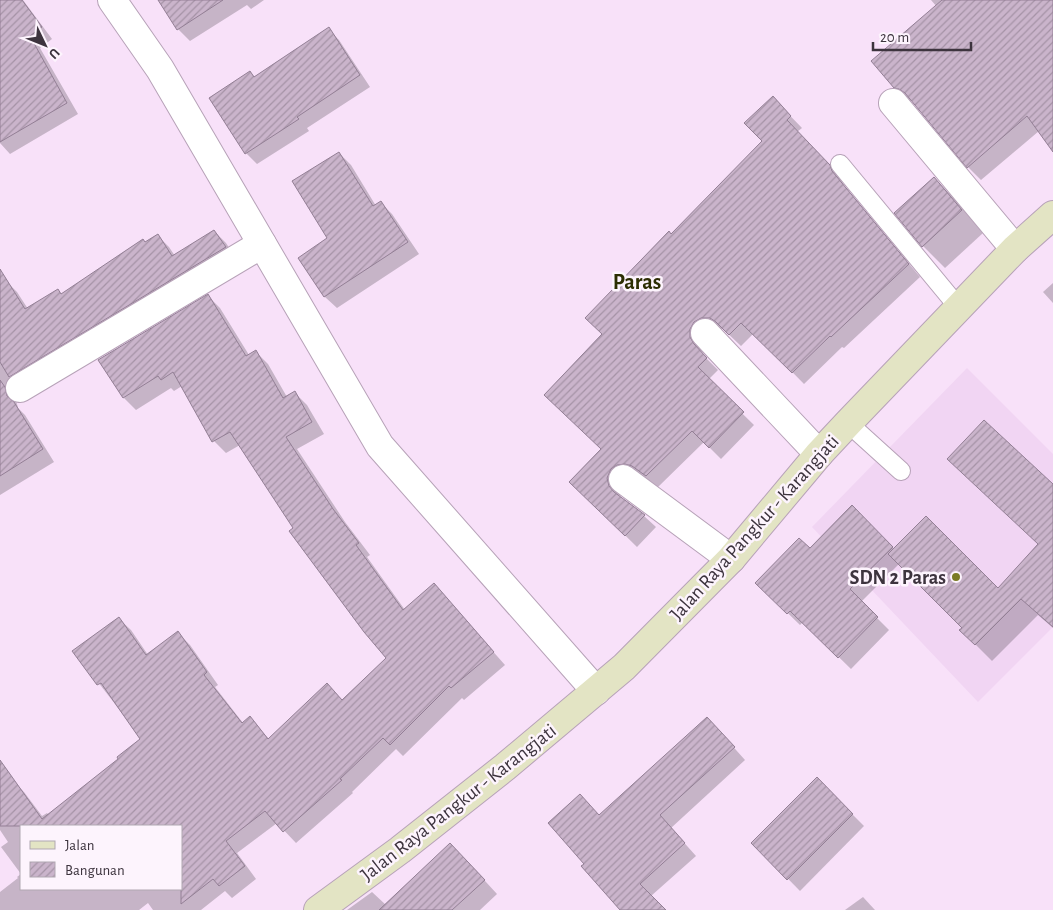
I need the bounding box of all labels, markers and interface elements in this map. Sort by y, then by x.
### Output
north arrow [20,20,70,70]
scale bar [873,20,970,52]
text: 20 m [880,30,909,45]
text: U [46,45,62,61]
district label: Paras [613,271,661,293]
street label: Jalan Raya Pangkur - Karangjati [666,431,843,624]
place label: SDN 2 Paras [850,568,946,588]
marker: SDN 2 Paras [950,571,962,583]
street label: Jalan Raya Pangkur - Karangjati [357,721,560,885]
legend [20,825,182,890]
text: Jalan [65,838,95,853]
text: Bangunan [65,863,125,878]

